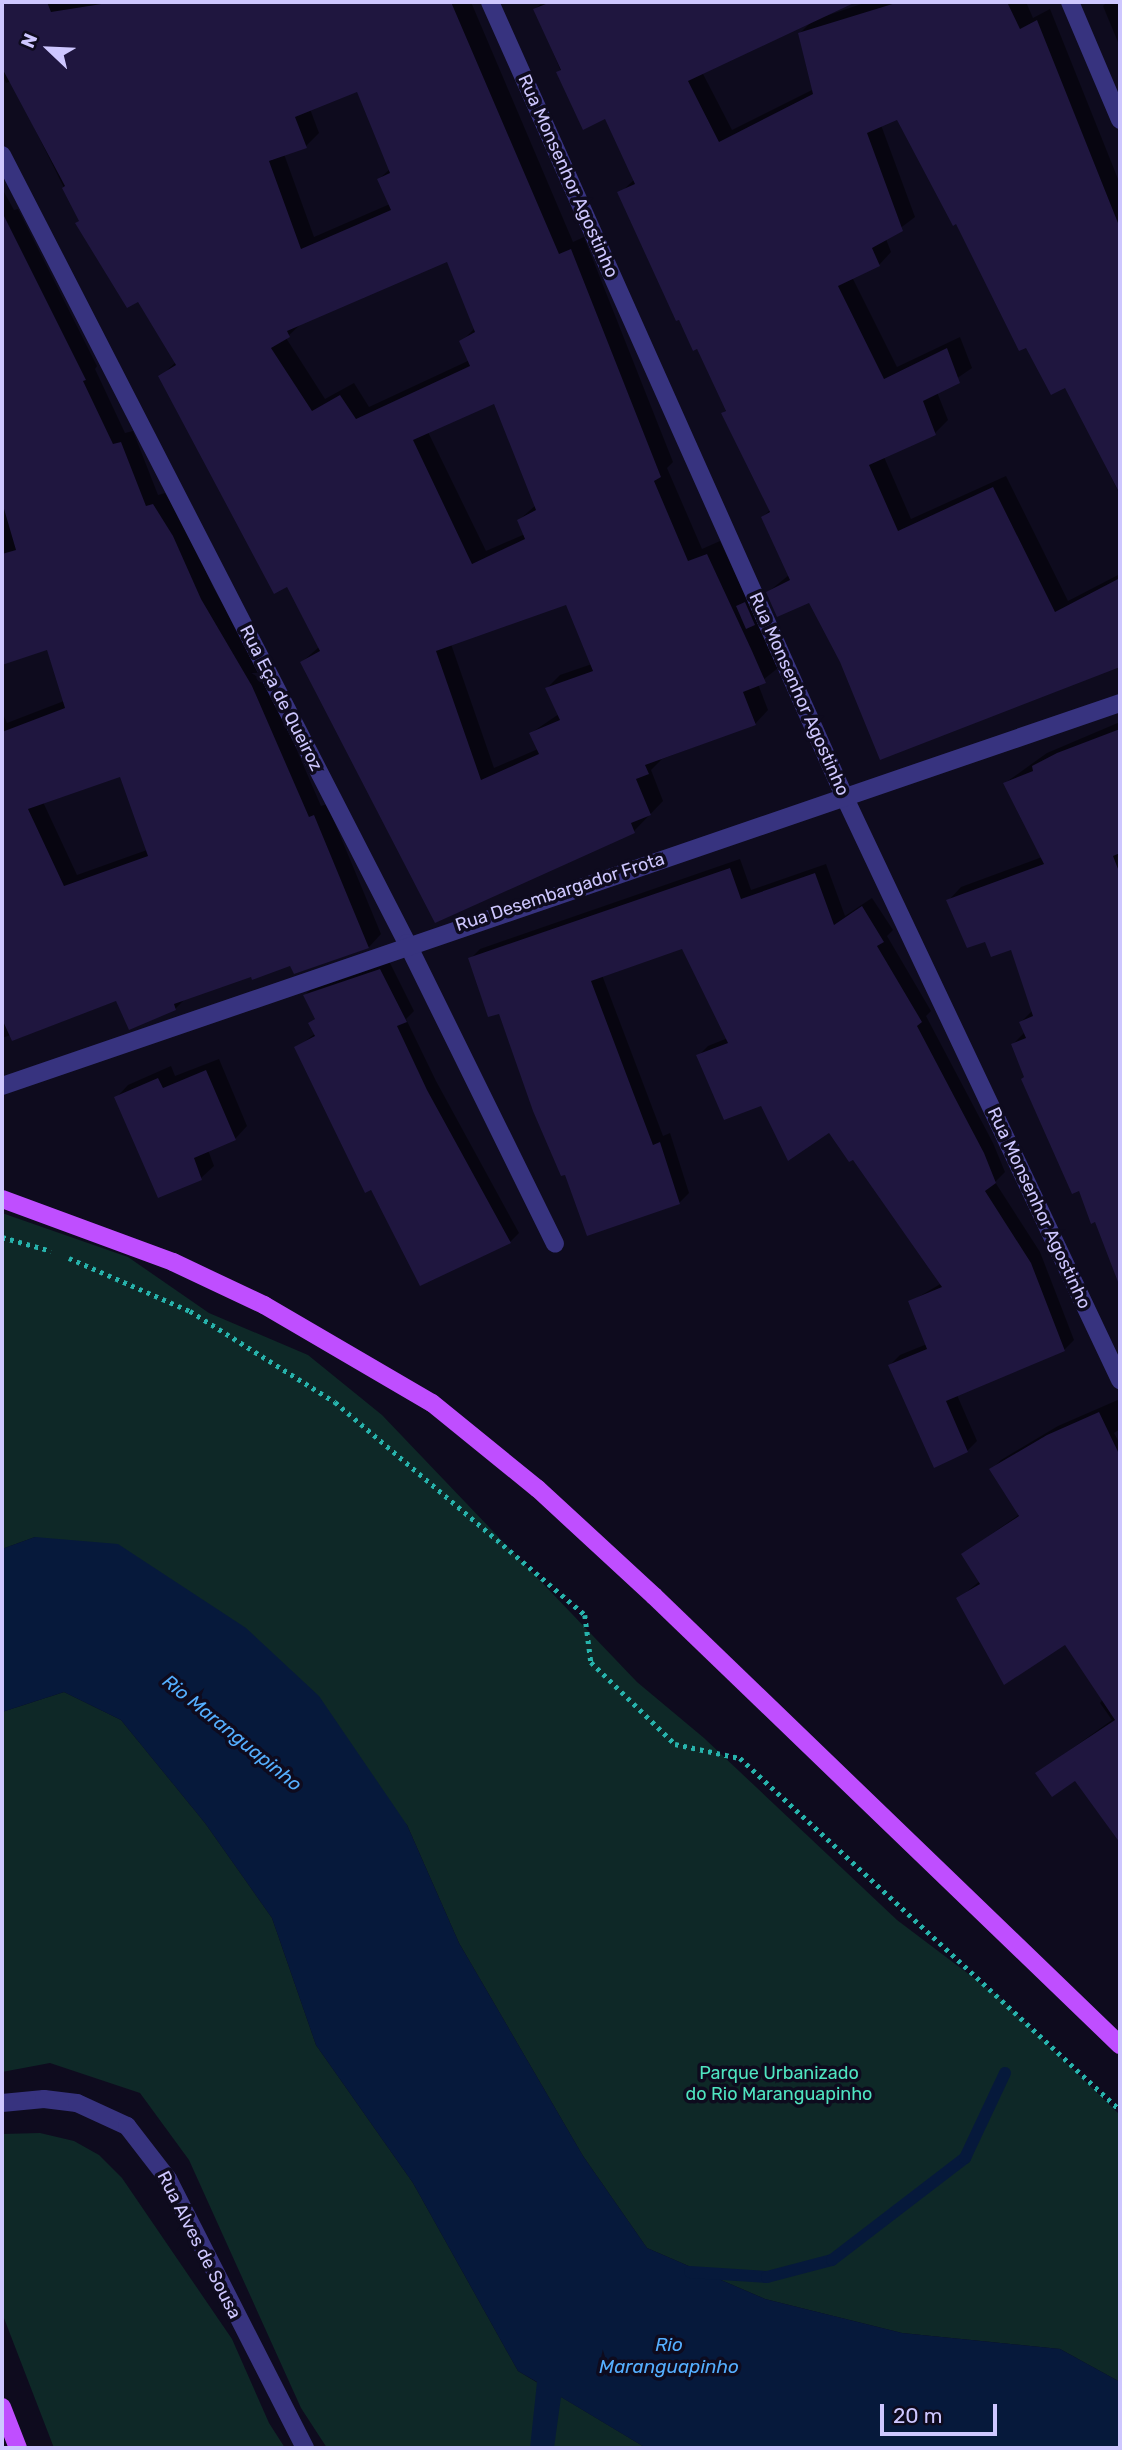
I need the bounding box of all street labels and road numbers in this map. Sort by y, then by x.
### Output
street label: Rua Monsenhor Agostinho [513,71,623,281]
street label: Rua Monsenhor Agostinho [744,589,854,799]
street label: Rua Eça de Queiroz [235,621,327,775]
street label: Rua Desembargador Frota [452,848,668,936]
street label: Rua Monsenhor Agostinho [983,1103,1095,1313]
street label: Rua Alves de Sousa [152,2167,246,2323]

